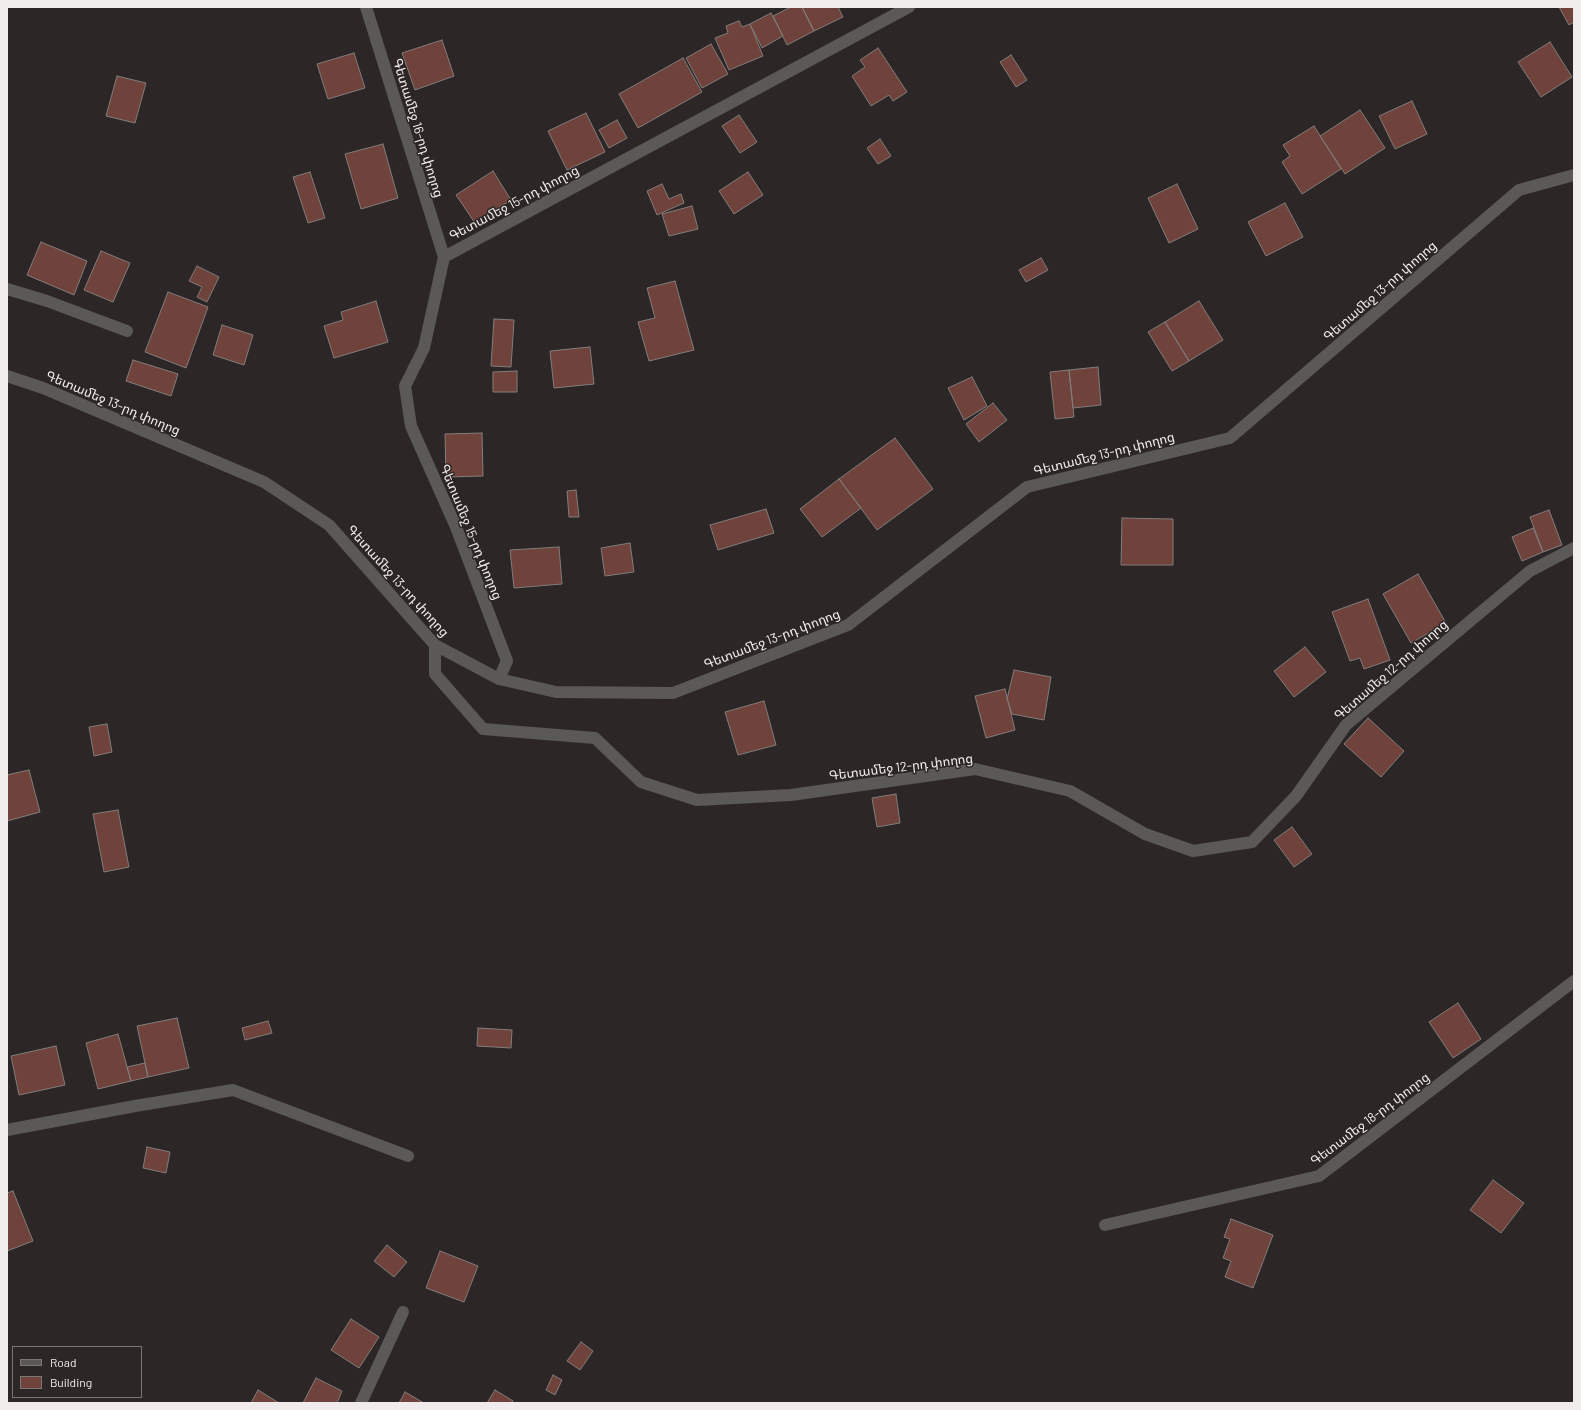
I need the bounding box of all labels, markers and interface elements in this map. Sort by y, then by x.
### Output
street label: Գետամեջ 16-րդ փողոց [389,56,447,200]
street label: Գետամեջ 15-րդ փողոց [446,162,582,244]
street label: Գետամեջ 13-րդ փողոց [1320,238,1440,344]
street label: Գետամեջ 13-րդ փողոց [43,368,183,438]
street label: Գետամեջ 13-րդ փողոց [1032,429,1176,479]
street label: Գետամեջ 15-րդ փողոց [437,462,505,602]
street label: Գետամեջ 13-րդ փողոց [344,522,452,640]
street label: Գետամեջ 13-րդ փողոց [702,606,842,672]
street label: Գետամեջ 12-րդ փողոց [1331,617,1451,723]
street label: Գետամեջ 12-րդ փողոց [828,750,974,784]
street label: Գետամեջ 18-րդ փողոց [1307,1069,1433,1169]
legend [12,1346,142,1398]
text: Road [50,1355,77,1369]
text: Building [50,1375,92,1389]

